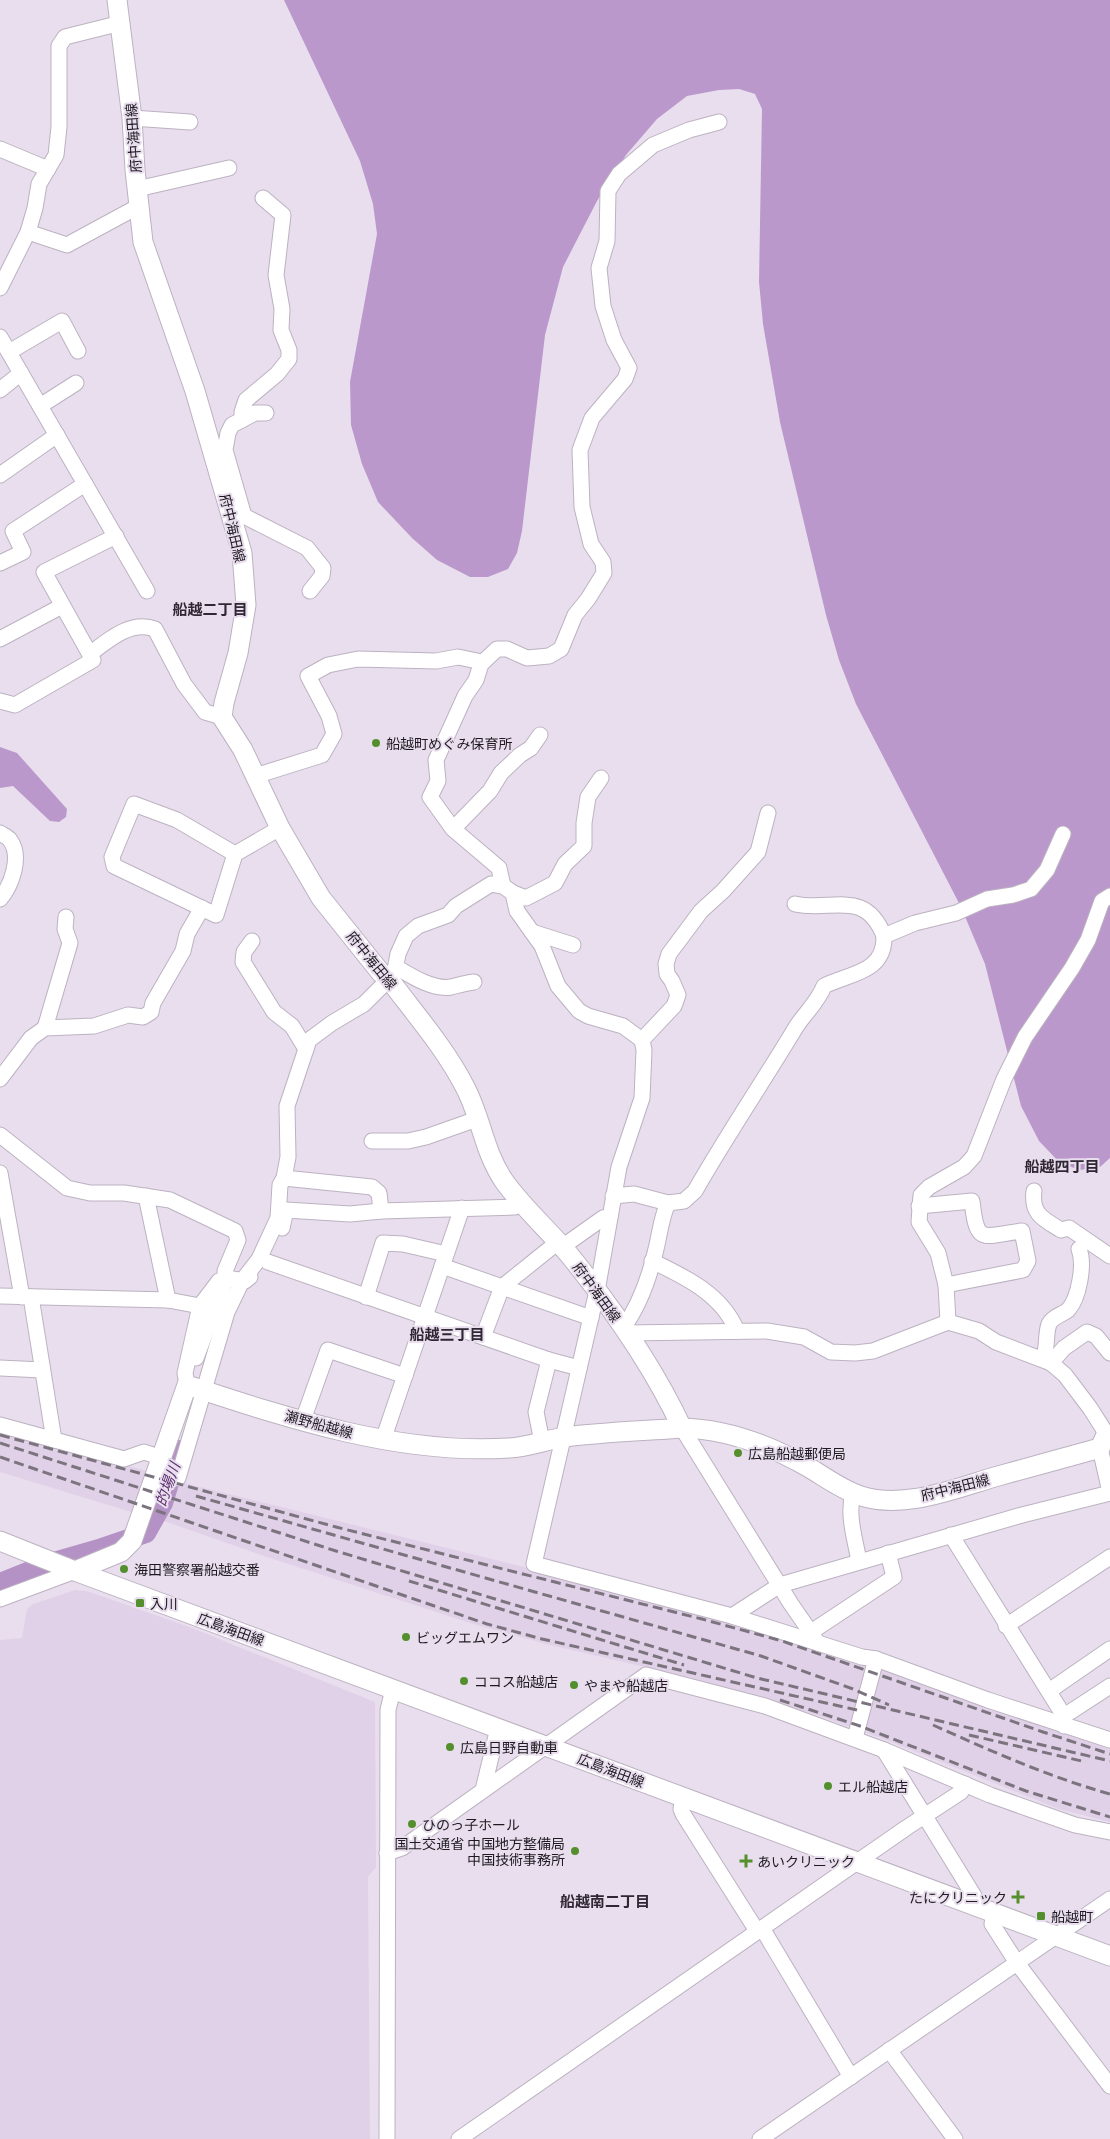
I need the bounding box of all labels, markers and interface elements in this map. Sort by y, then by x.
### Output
street label: 府中海田線 [122,102,144,174]
street label: 府中海田線 [217,492,249,564]
district label: 船越二丁目 [172,600,248,618]
place label: 船越町めぐみ保育所 [386,735,512,752]
marker: 船越町めぐみ保育所 [370,737,382,749]
street label: 府中海田線 [343,927,401,993]
district label: 船越四丁目 [1024,1157,1100,1175]
street label: 府中海田線 [570,1259,624,1325]
district label: 船越三丁目 [409,1325,485,1343]
street label: 瀬野船越線 [283,1407,355,1441]
place label: 広島船越郵便局 [748,1445,846,1462]
marker: 広島船越郵便局 [732,1447,744,1459]
water label: 的場川 [151,1458,184,1508]
street label: 府中海田線 [919,1470,991,1504]
place label: 海田警察署船越交番 [134,1561,260,1578]
marker: 海田警察署船越交番 [118,1563,130,1575]
place label: 入川 [150,1595,178,1612]
marker: 入川 [134,1597,146,1609]
street label: 広島海田線 [195,1609,267,1649]
place label: ビッグエムワン [416,1629,514,1646]
marker: ビッグエムワン [400,1631,412,1643]
place label: ココス船越店 [474,1673,558,1690]
marker: ココス船越店 [458,1675,470,1687]
place label: やまや船越店 [584,1677,668,1694]
marker: やまや船越店 [568,1679,580,1691]
place label: 広島日野自動車 [460,1739,558,1756]
marker: 広島日野自動車 [444,1741,456,1753]
street label: 広島海田線 [575,1750,647,1790]
place label: エル船越店 [838,1778,908,1795]
marker: エル船越店 [822,1780,834,1792]
place label: ひのっ子ホール [422,1816,520,1833]
marker: ひのっ子ホール [406,1818,418,1830]
place label: 国土交通省 中国地方整備局 中国技術事務所 [394,1835,565,1868]
marker: 国土交通省 中国地方整備局 中国技術事務所 [569,1845,581,1857]
place label: あいクリニック [757,1853,855,1870]
marker: あいクリニック [739,1854,753,1868]
place label: たにクリニック [909,1889,1007,1906]
marker: たにクリニック [1011,1890,1025,1904]
district label: 船越南二丁目 [560,1892,650,1910]
place label: 船越町 [1051,1908,1093,1925]
marker: 船越町 [1035,1910,1047,1922]

